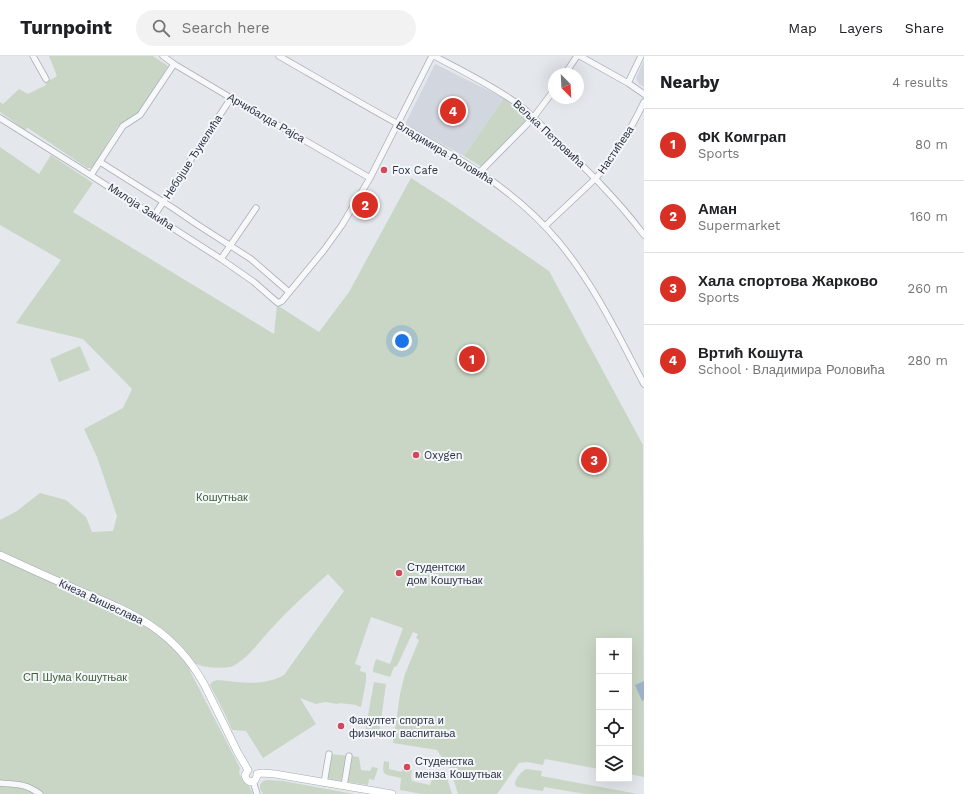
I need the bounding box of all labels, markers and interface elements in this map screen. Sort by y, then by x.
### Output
search box [136,10,416,46]
text: Turnpoint [20,16,112,39]
icon: search [150,17,172,39]
text: Search here [182,19,270,37]
text: Map [788,20,817,36]
text: Layers [839,20,883,36]
text: Share [905,20,944,36]
north arrow [548,68,584,104]
text: Nearby [660,72,719,92]
text: 4 results [892,75,948,90]
street label: Арчибалда Рајса [225,91,308,146]
pin: 4 [440,96,466,126]
street label: Вељка Петровића [510,97,588,171]
street label: Небојше Ђукелића [161,112,226,202]
street label: Владимира Роловића [394,119,497,188]
street label: Настићева [595,123,637,176]
text: ФК Комграп [698,128,786,146]
text: 1 [670,137,676,152]
text: 80 m [915,137,948,152]
text: Sports [698,146,739,161]
place label: Fox Cafe [392,164,438,177]
marker: Fox Cafe [379,165,389,175]
street label: Милоја Закића [105,181,177,234]
pin: 2 [352,190,378,220]
text: Аман [698,200,737,218]
text: 2 [669,209,677,224]
text: 160 m [910,209,948,224]
text: Supermarket [698,218,780,233]
text: Хала спортова Жарково [698,272,878,290]
text: 3 [669,281,677,296]
text: 260 m [908,281,948,296]
text: Sports [698,290,739,305]
your location [392,331,412,351]
pin: 1 [459,344,485,374]
text: Вртић Кошута [698,344,803,362]
text: 4 [669,353,677,368]
text: 280 m [908,353,948,368]
text: School · Владимира Роловића [698,362,885,377]
pin: 3 [581,445,607,475]
place label: Oxygen [424,449,463,462]
marker: Oxygen [411,450,421,460]
park label: Кошутњак [196,491,248,504]
place label: Студентски дом Кошутњак [407,561,483,587]
marker: Студентски дом Кошутњак [394,568,404,578]
street label: Кнеза Вишеслава [57,577,146,628]
map controls [596,638,632,782]
button: + [596,638,632,674]
park label: СП Шума Кошутњак [23,671,127,684]
button: − [596,674,632,710]
button: locate [596,710,632,746]
place label: Факултет спорта и физичког васпитања [349,714,456,740]
marker: Факултет спорта и физичког васпитања [336,721,346,731]
button: layers [596,746,632,782]
place label: Студенстка менза Кошутњак [415,755,502,781]
marker: Студенстка менза Кошутњак [402,762,412,772]

